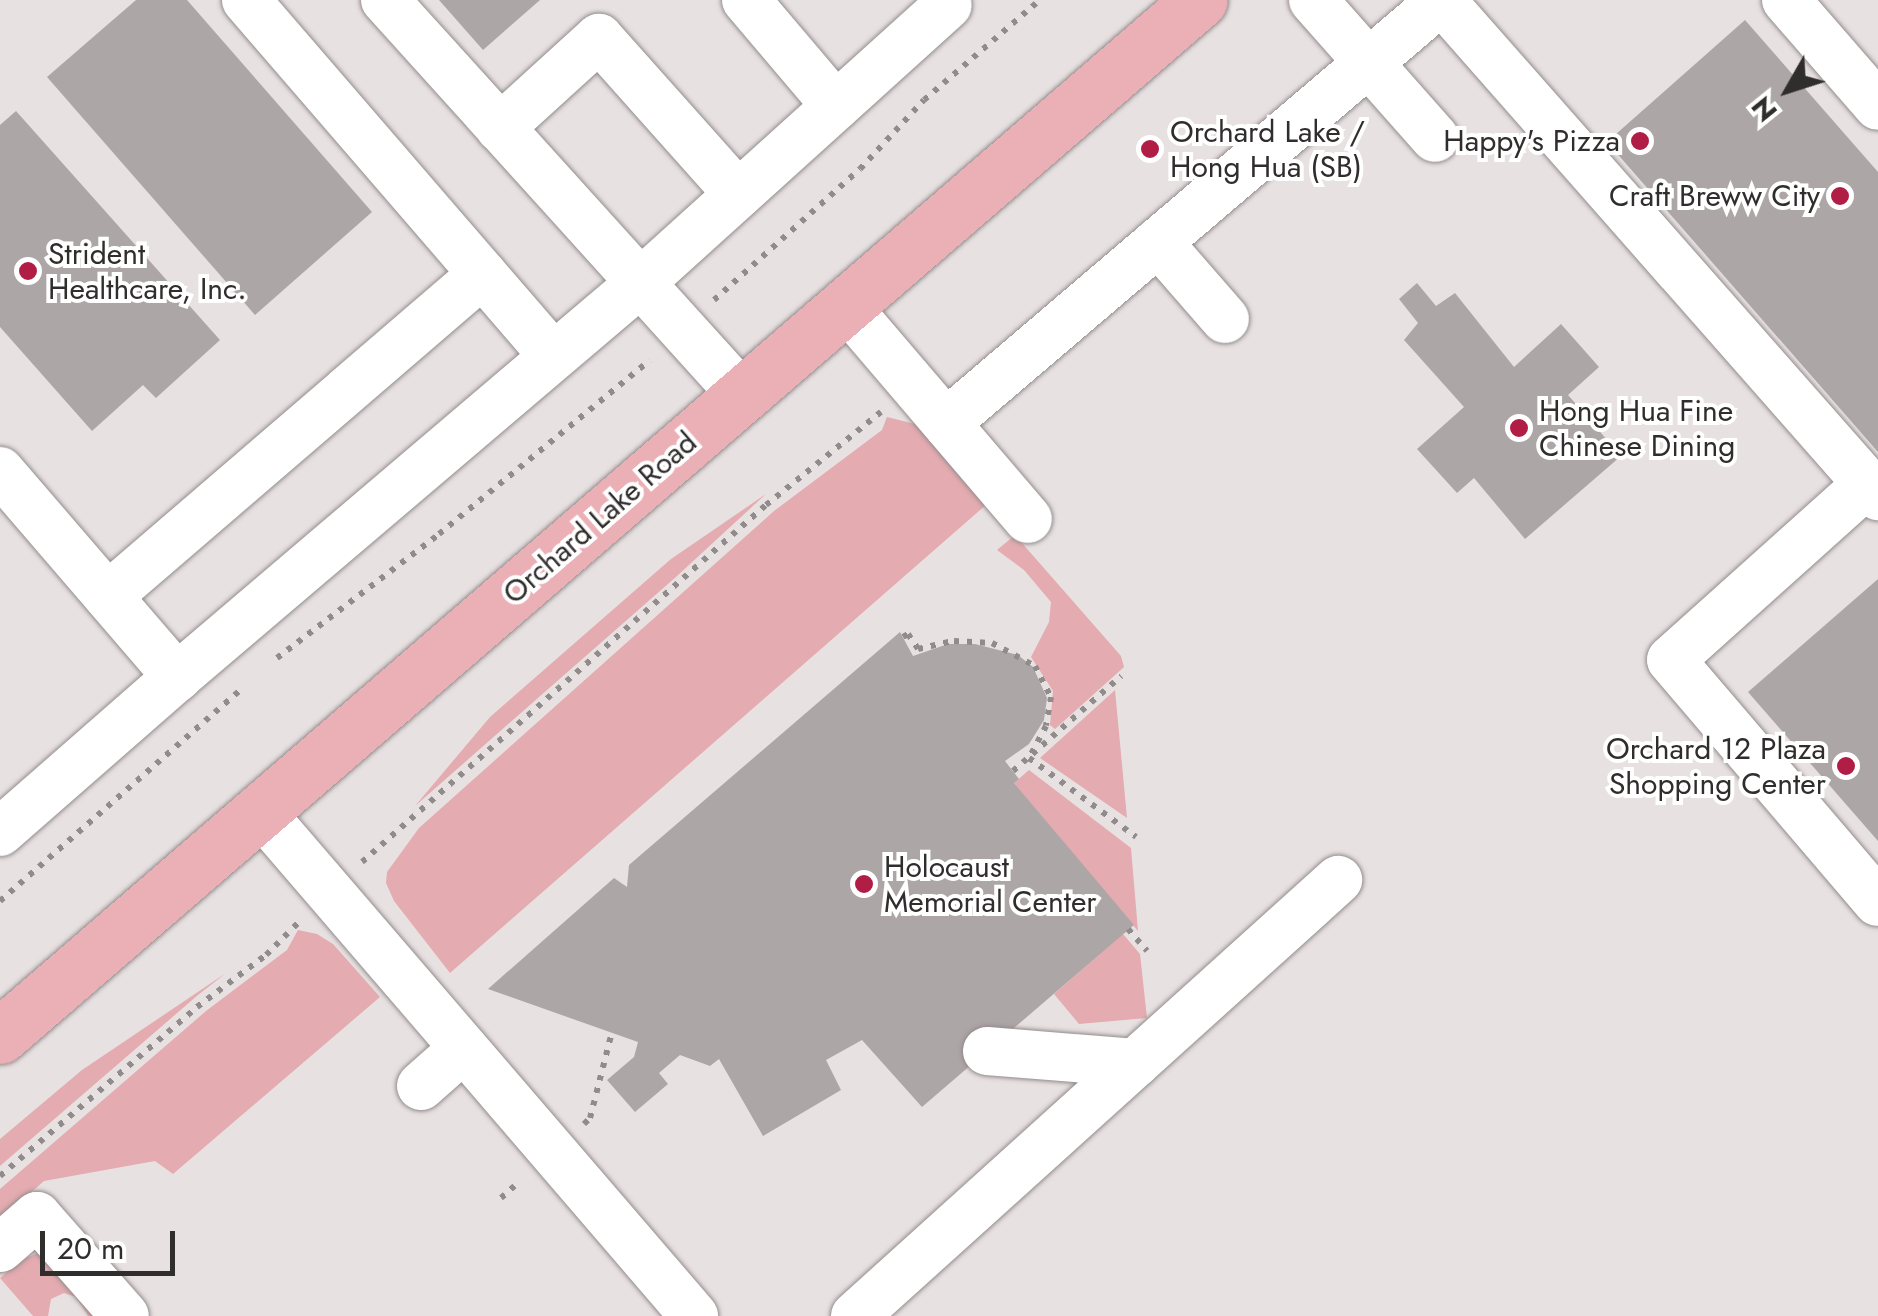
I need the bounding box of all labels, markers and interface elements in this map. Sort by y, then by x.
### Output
north arrow [1738,40,1838,140]
text: N [1741,88,1787,131]
place label: Orchard Lake / Hong Hua (SB) [1170,114,1365,184]
place label: Happy's Pizza [1443,123,1620,159]
marker: Happy's Pizza [1629,130,1651,152]
marker: Orchard Lake / Hong Hua (SB) [1139,138,1161,160]
place label: Craft Breww City [1609,178,1820,214]
marker: Craft Breww City [1829,185,1851,207]
place label: Strident Healthcare, Inc. [48,236,246,306]
marker: Strident Healthcare, Inc. [17,260,39,282]
place label: Hong Hua Fine Chinese Dining [1539,393,1735,464]
marker: Hong Hua Fine Chinese Dining [1508,417,1530,439]
street label: Orchard Lake Road [496,424,704,612]
place label: Orchard 12 Plaza Shopping Center [1606,731,1826,802]
marker: Orchard 12 Plaza Shopping Center [1835,755,1857,777]
place label: Holocaust Memorial Center [884,849,1097,920]
marker: Holocaust Memorial Center [853,873,875,895]
scale bar [45,1211,180,1273]
text: 20 m [57,1227,124,1270]

